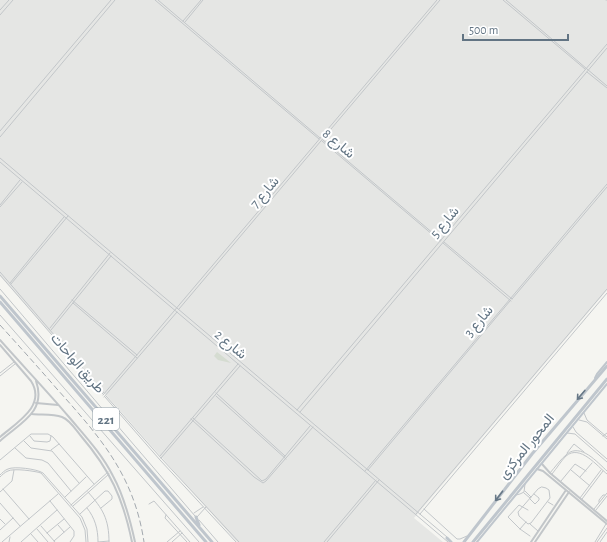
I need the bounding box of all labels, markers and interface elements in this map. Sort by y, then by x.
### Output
scale bar [463,16,568,42]
text: 500 m [469,24,498,36]
street label: شارع 8 [318,126,357,163]
street label: شارع 7 [248,174,284,213]
street label: شارع 5 [428,204,464,243]
street label: شارع 3 [462,303,498,342]
street label: شارع 2 [210,328,249,364]
street label: طريق الواحات [47,331,107,397]
one-way arrow [577,390,586,401]
road number: 221 [93,408,119,430]
street label: المحور المركزى [496,411,558,482]
one-way arrow [495,491,504,502]

